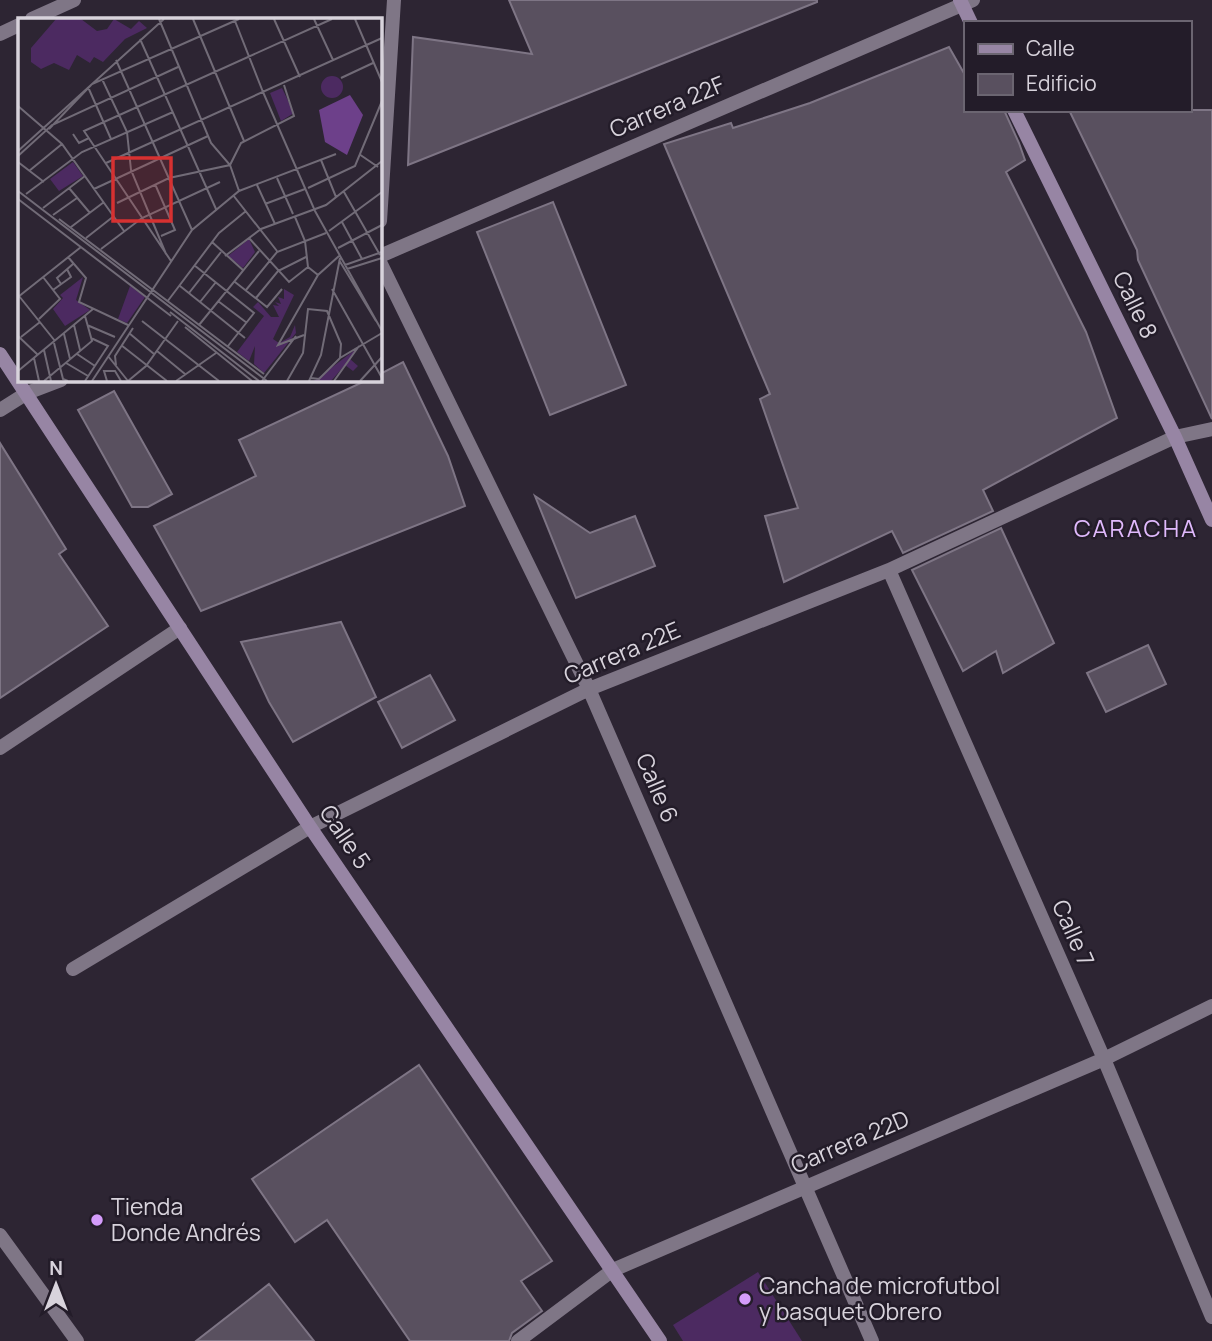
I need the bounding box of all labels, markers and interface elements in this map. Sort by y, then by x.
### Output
inset map [18,18,382,382]
legend [964,21,1191,112]
text: Calle [1026,34,1075,62]
street label: Carrera 22F [604,67,729,145]
text: Edificio [1026,69,1097,97]
street label: Calle 8 [1106,265,1166,344]
district label: CARACHA [1074,511,1198,544]
street label: Carrera 22E [558,613,685,691]
street label: Calle 6 [629,748,687,827]
street label: Calle 5 [313,798,379,875]
street label: Calle 7 [1045,894,1103,971]
street label: Carrera 22D [785,1102,914,1180]
place label: Tienda Donde Andrés [111,1190,261,1248]
marker: Tienda Donde Andrés [89,1212,105,1228]
north arrow [21,1250,91,1320]
text: N [49,1255,63,1281]
place label: Cancha de microfutbol y basquet Obrero [759,1269,1000,1327]
marker: Cancha de microfutbol y basquet Obrero [737,1291,753,1307]

